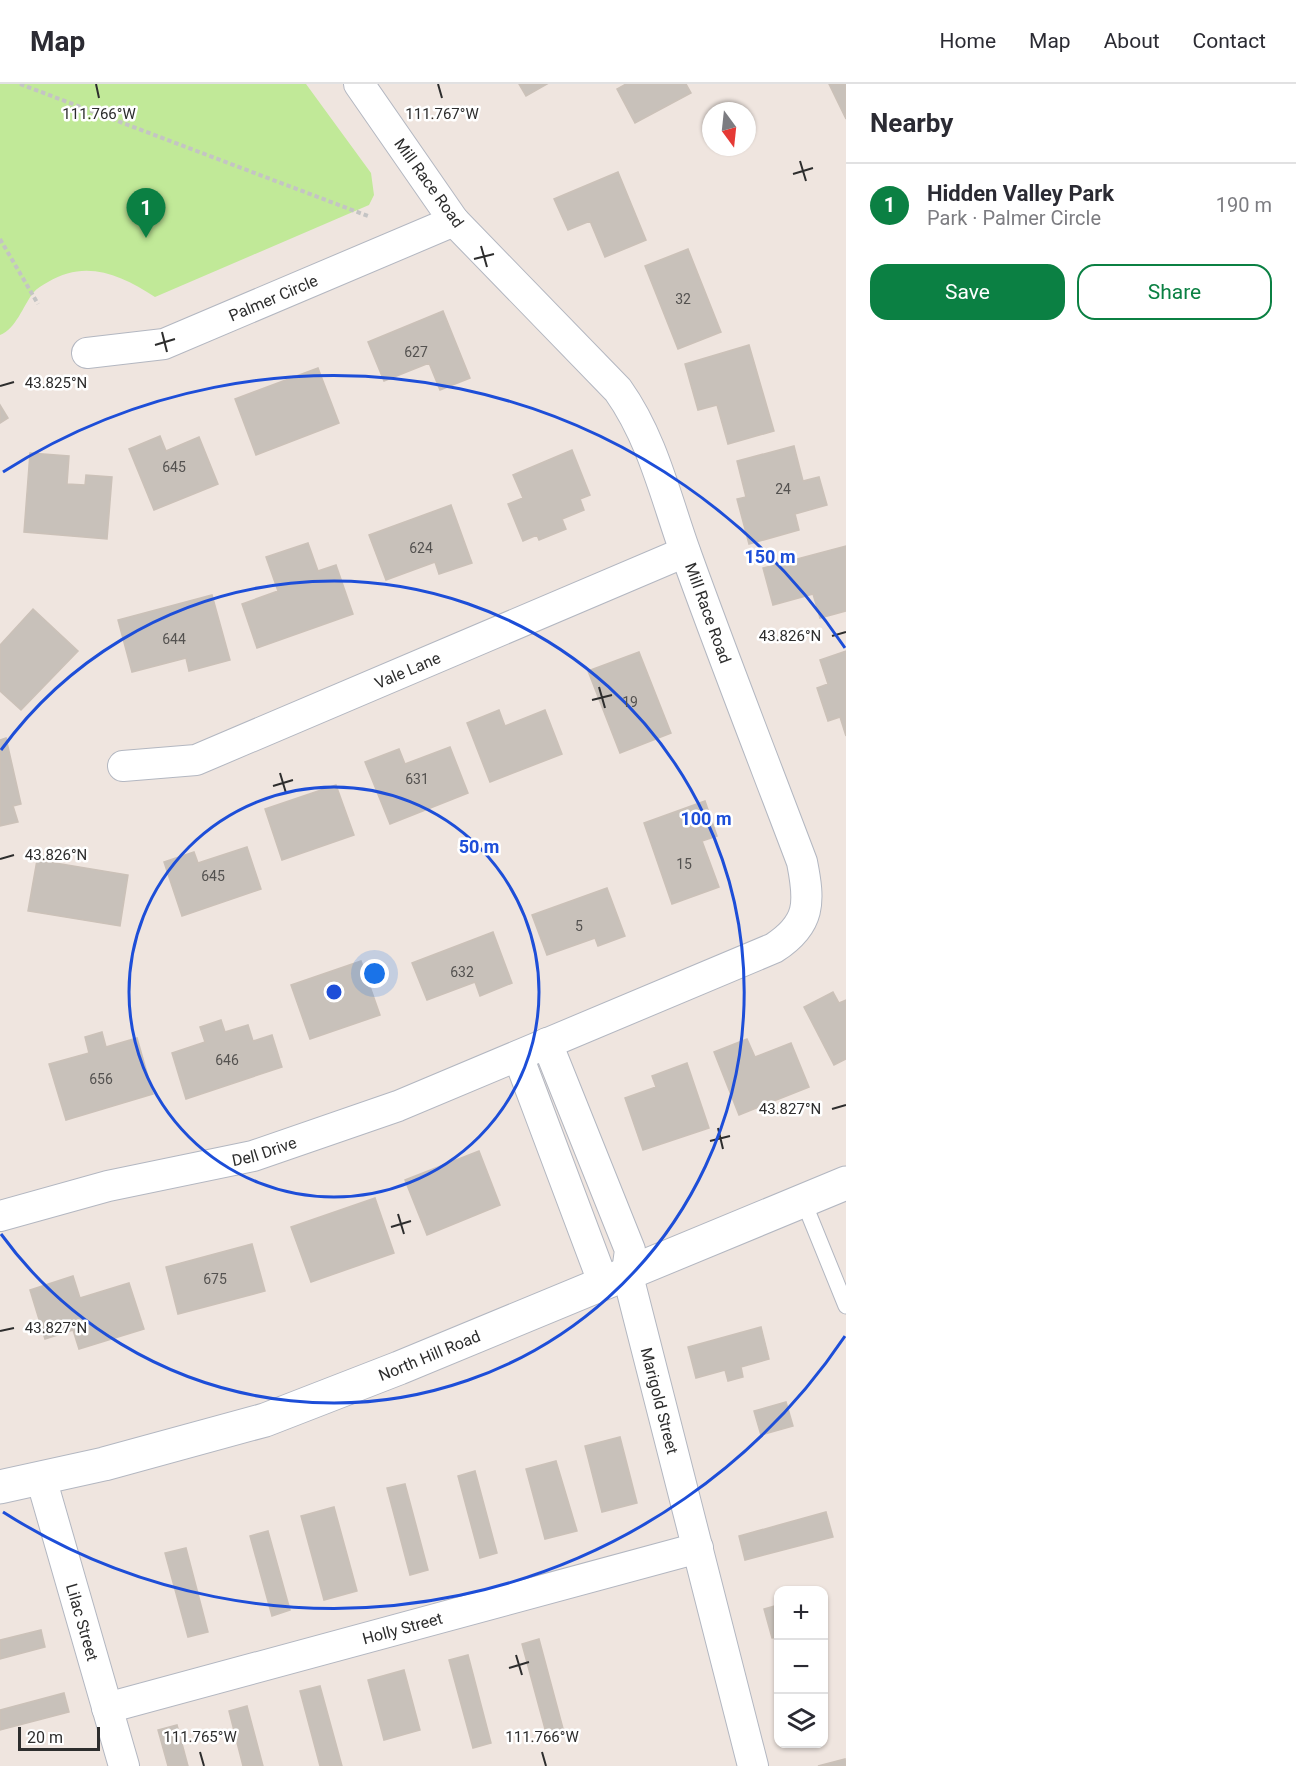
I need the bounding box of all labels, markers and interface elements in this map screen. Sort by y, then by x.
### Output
text: Map [30,25,85,58]
text: Home [940,29,996,53]
text: Map [1029,29,1071,53]
text: About [1104,29,1160,53]
text: Contact [1193,29,1266,53]
north arrow [702,102,756,156]
text: 111.766°W [62,105,136,123]
text: 111.767°W [405,105,479,123]
text: Nearby [870,108,953,138]
street label: Mill Race Road [390,135,468,231]
text: Hidden Valley Park [927,181,1114,206]
pin: 1 [126,188,166,238]
text: 1 [884,193,895,217]
text: 190 m [1216,193,1272,217]
text: Park · Palmer Circle [927,206,1101,230]
button: Save [870,264,1065,320]
button: Share [1077,264,1272,320]
street label: Palmer Circle [226,270,320,325]
house number: 32 [675,291,691,307]
house number: 627 [404,344,428,360]
text: 43.825°N [25,374,87,392]
house number: 645 [162,459,186,475]
house number: 24 [775,481,791,497]
house number: 624 [409,540,433,556]
text: 150 m [744,546,796,567]
street label: Mill Race Road [681,560,735,666]
text: 43.826°N [759,627,821,645]
house number: 644 [162,631,186,647]
street label: Vale Lane [372,648,443,692]
house number: 19 [622,694,638,710]
house number: 631 [405,771,429,787]
text: 100 m [680,808,732,829]
text: 50 m [459,836,499,857]
text: 43.826°N [25,846,87,864]
house number: 15 [676,856,692,872]
house number: 645 [201,868,225,884]
house number: 5 [575,918,583,934]
your location [360,959,389,988]
house number: 632 [450,964,474,980]
centre of rings [324,982,344,1002]
house number: 646 [215,1052,239,1068]
house number: 656 [89,1071,113,1087]
text: 43.827°N [759,1100,821,1118]
street label: Dell Drive [230,1132,299,1170]
house number: 675 [203,1271,227,1287]
text: 43.827°N [25,1319,87,1337]
street label: North Hill Road [376,1326,483,1385]
street label: Marigold Street [637,1345,683,1456]
street label: Lilac Street [62,1581,103,1663]
map controls [774,1586,828,1748]
button: + [774,1586,828,1640]
street label: Holly Street [360,1608,444,1648]
button: − [774,1640,828,1694]
button: layers [774,1694,828,1748]
scale bar [18,1724,100,1752]
text: 20 m [27,1728,63,1747]
text: 111.765°W [163,1728,237,1746]
text: 111.766°W [505,1728,579,1746]

